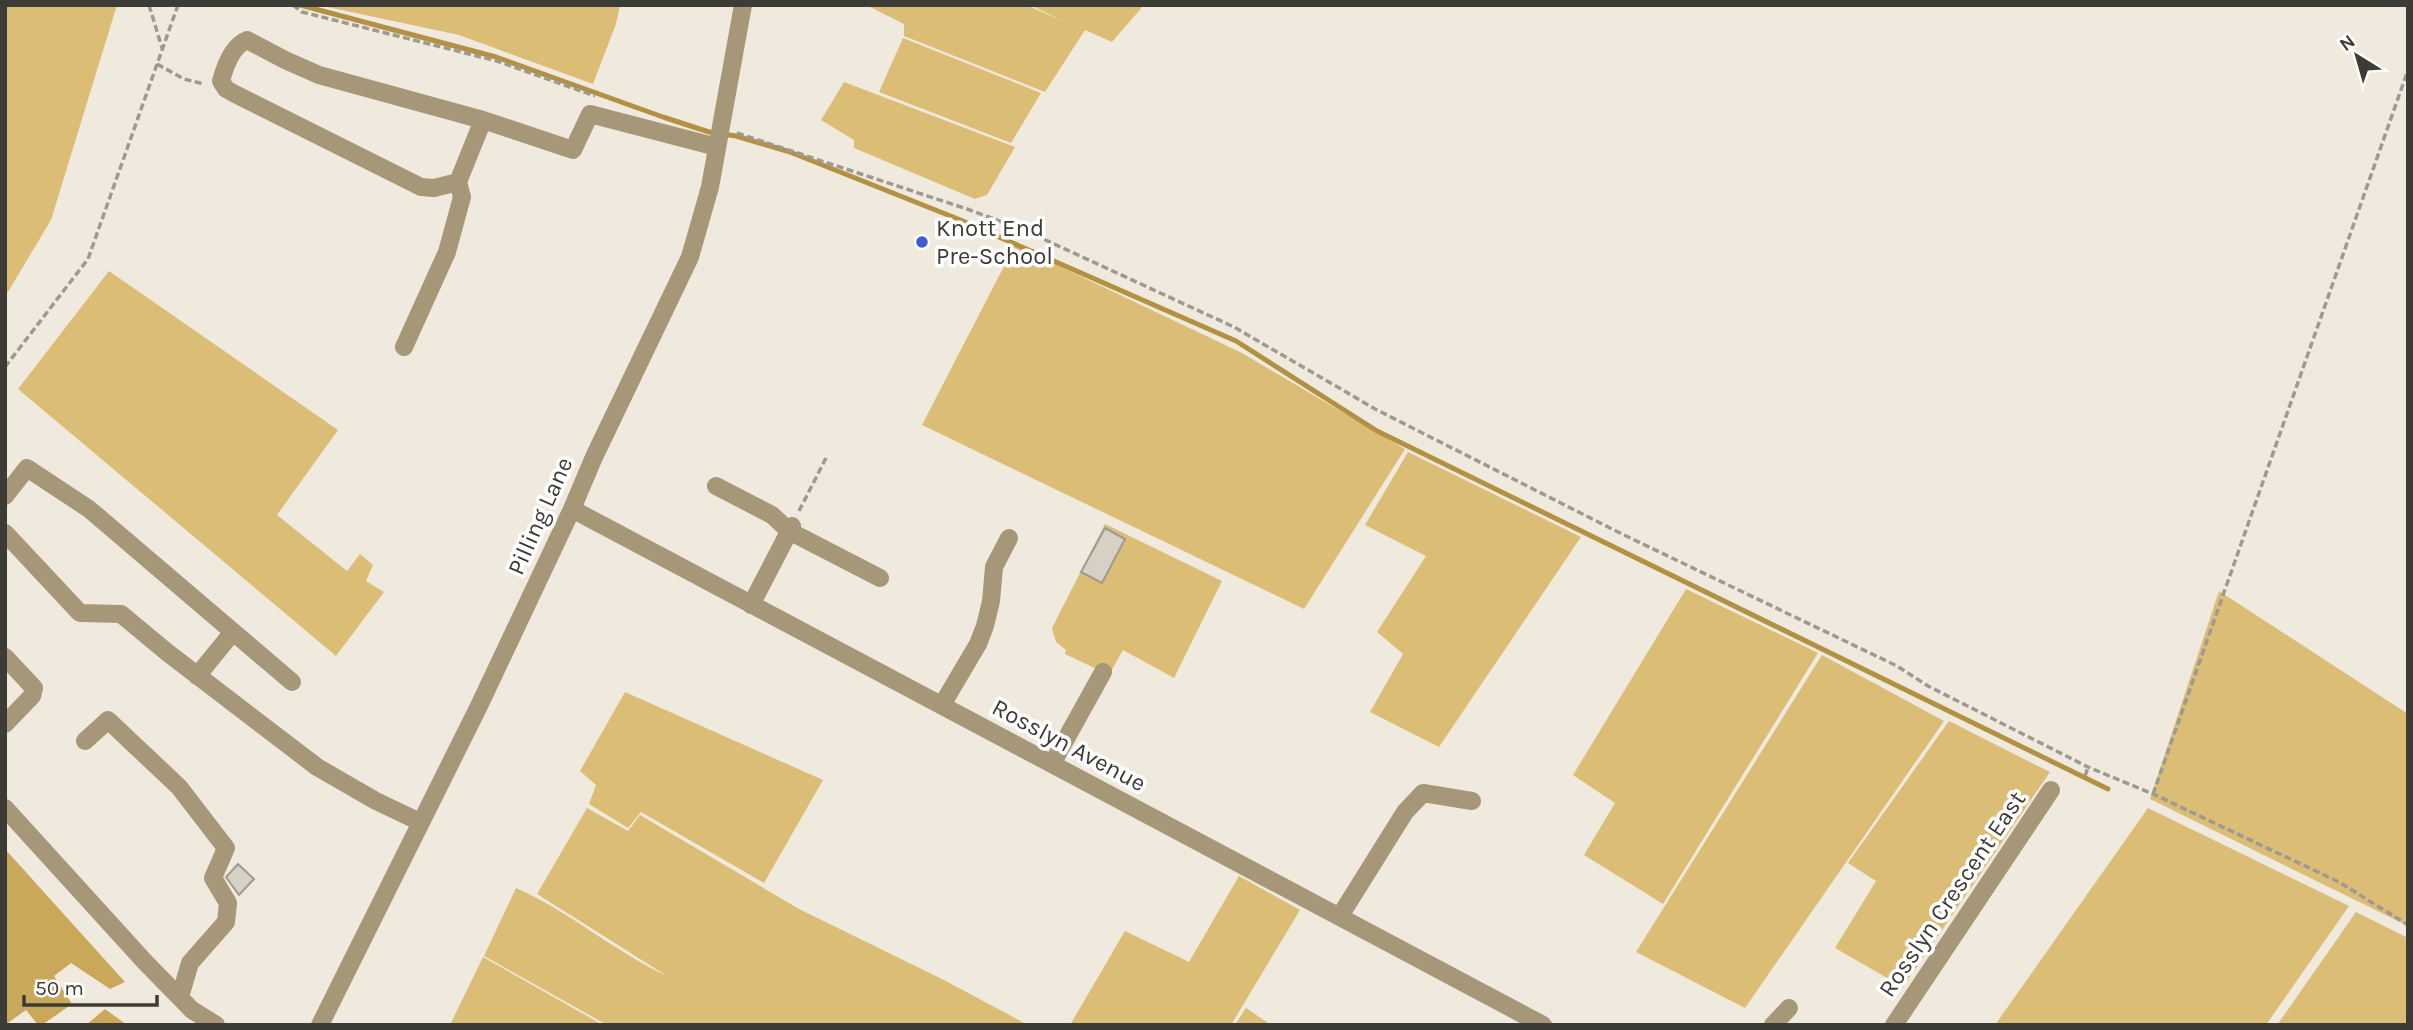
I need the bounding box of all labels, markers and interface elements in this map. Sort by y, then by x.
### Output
north arrow [2322,21,2392,91]
text: N [2335,30,2359,56]
place label: Knott End Pre-School [936,214,1053,270]
marker: Knott End Pre-School [914,234,930,250]
street label: Pilling Lane [502,453,578,579]
street label: Rosslyn Avenue [987,693,1151,797]
street label: Rosslyn Crescent East [1873,786,2031,1002]
scale bar [24,964,158,1008]
text: 50 m [35,976,84,1000]

